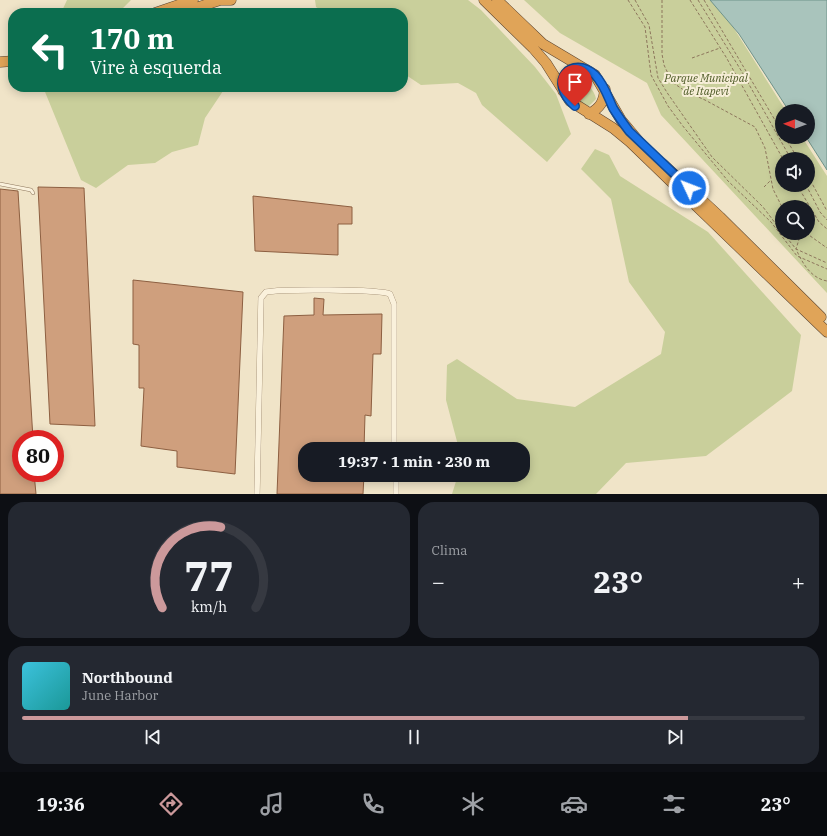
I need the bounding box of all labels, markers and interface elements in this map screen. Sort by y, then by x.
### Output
text: 170 m [90,20,174,57]
icon: left [24,24,76,76]
text: Vire à esquerda [90,56,222,79]
pin [558,65,592,106]
icon: arrive [564,71,586,93]
park label: Parque Municipal de Itapevi [663,71,749,98]
north arrow [775,104,815,144]
map controls [775,104,815,240]
button: sound [775,152,815,192]
position arrow [668,167,710,209]
button: search [775,200,815,240]
speed limit sign: 80 [12,430,64,482]
text: 19:37 · 1 min · 230 m [338,452,490,471]
text: Clima [432,542,467,559]
text: 77 [184,548,234,602]
text: 23° [593,562,643,601]
text: − [432,567,445,596]
text: + [792,567,805,596]
text: km/h [191,597,227,616]
text: Northbound [82,668,173,687]
text: June Harbor [82,687,158,704]
icon: previous [142,726,164,748]
icon: pause [403,726,425,748]
icon: next [664,726,686,748]
icon: directions [157,790,185,818]
icon: music [258,790,286,818]
icon: phone [359,790,387,818]
icon: climate [459,790,487,818]
icon: car [560,790,588,818]
icon: filters [660,790,688,818]
text: 19:36 [36,793,85,816]
text: 23° [761,793,791,816]

